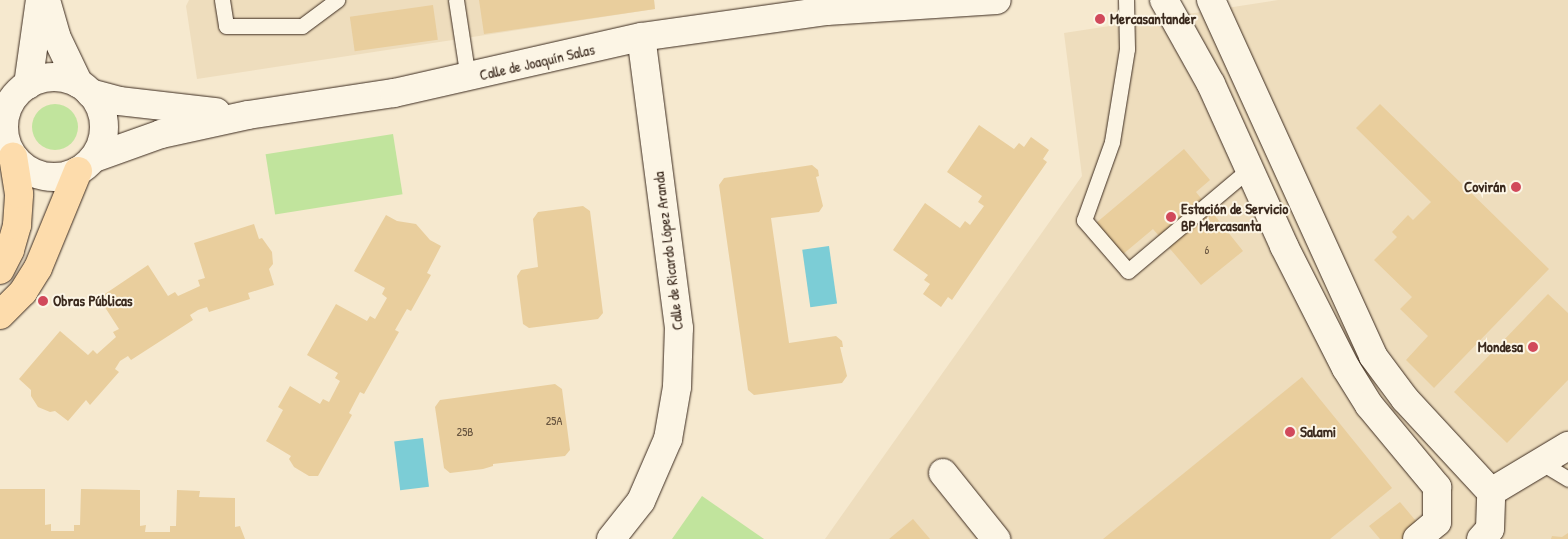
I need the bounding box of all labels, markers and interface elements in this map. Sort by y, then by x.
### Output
place label: Mercasantander [1110,10,1196,28]
marker: Mercasantander [1094,13,1106,25]
street label: Calle de Joaquín Salas [478,40,596,84]
street label: Calle de Ricardo López Aranda [649,171,687,331]
place label: Covirán [1464,178,1506,196]
marker: Covirán [1510,181,1522,193]
place label: Estación de Servicio BP Mercasanta [1181,199,1288,234]
marker: Estación de Servicio BP Mercasanta [1165,211,1177,223]
house number: 6 [1205,243,1209,257]
place label: Obras Públicas [53,292,133,310]
marker: Obras Públicas [37,295,49,307]
place label: Mondesa [1478,338,1523,356]
marker: Mondesa [1527,341,1539,353]
house number: 25A [546,414,562,428]
place label: Salami [1300,423,1336,441]
house number: 25B [457,425,473,439]
marker: Salami [1284,426,1296,438]

